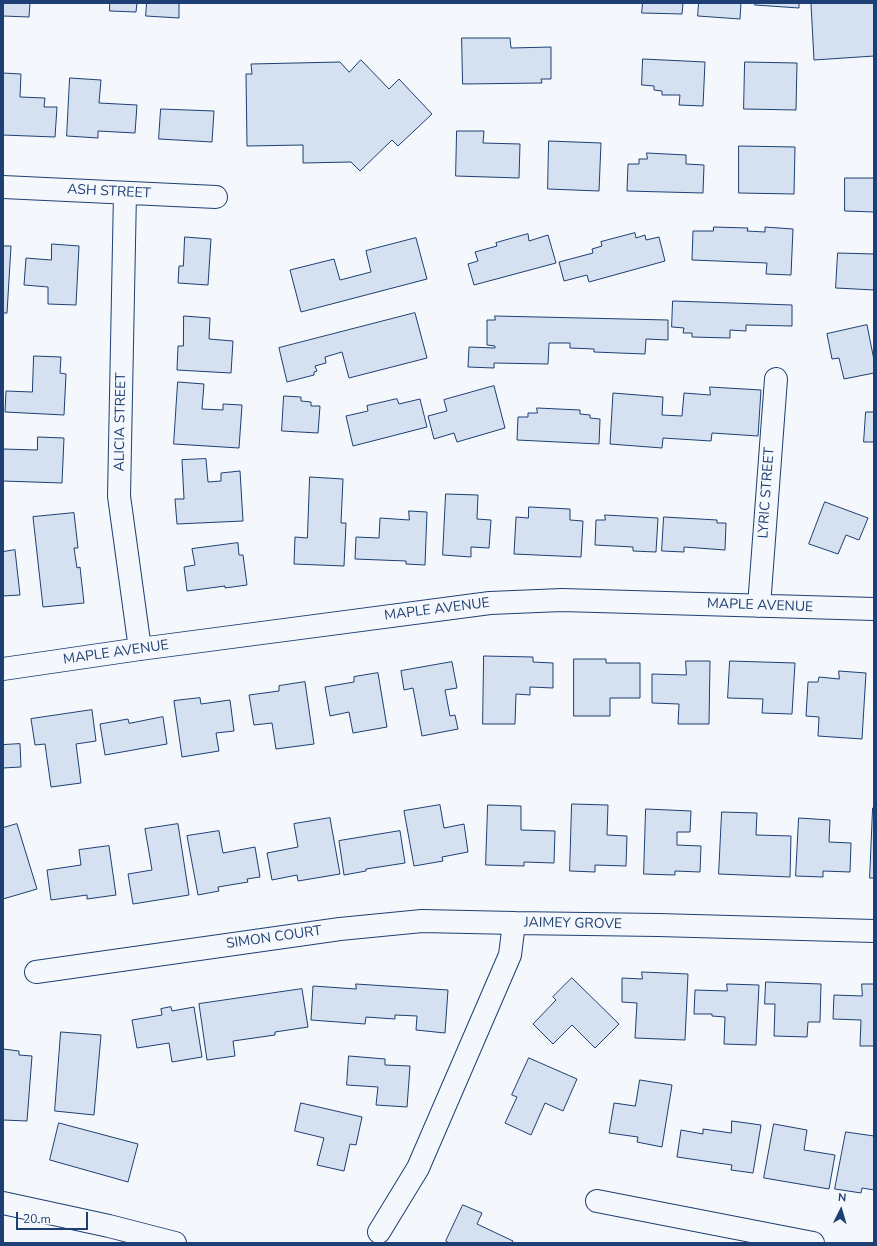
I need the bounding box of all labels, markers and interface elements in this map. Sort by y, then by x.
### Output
street label: ASH STREET [67,181,151,203]
street label: ALICIA STREET [112,372,130,472]
street label: LYRIC STREET [755,447,779,539]
street label: MAPLE AVENUE [383,595,491,625]
street label: MAPLE AVENUE [707,596,813,616]
street label: MAPLE AVENUE [62,637,170,669]
street label: JAIMEY GROVE [524,915,622,933]
street label: SIMON COURT [225,923,323,953]
north arrow [821,1190,861,1230]
text: N [837,1190,847,1205]
scale bar [18,1204,90,1230]
text: 20 m [23,1211,51,1227]

